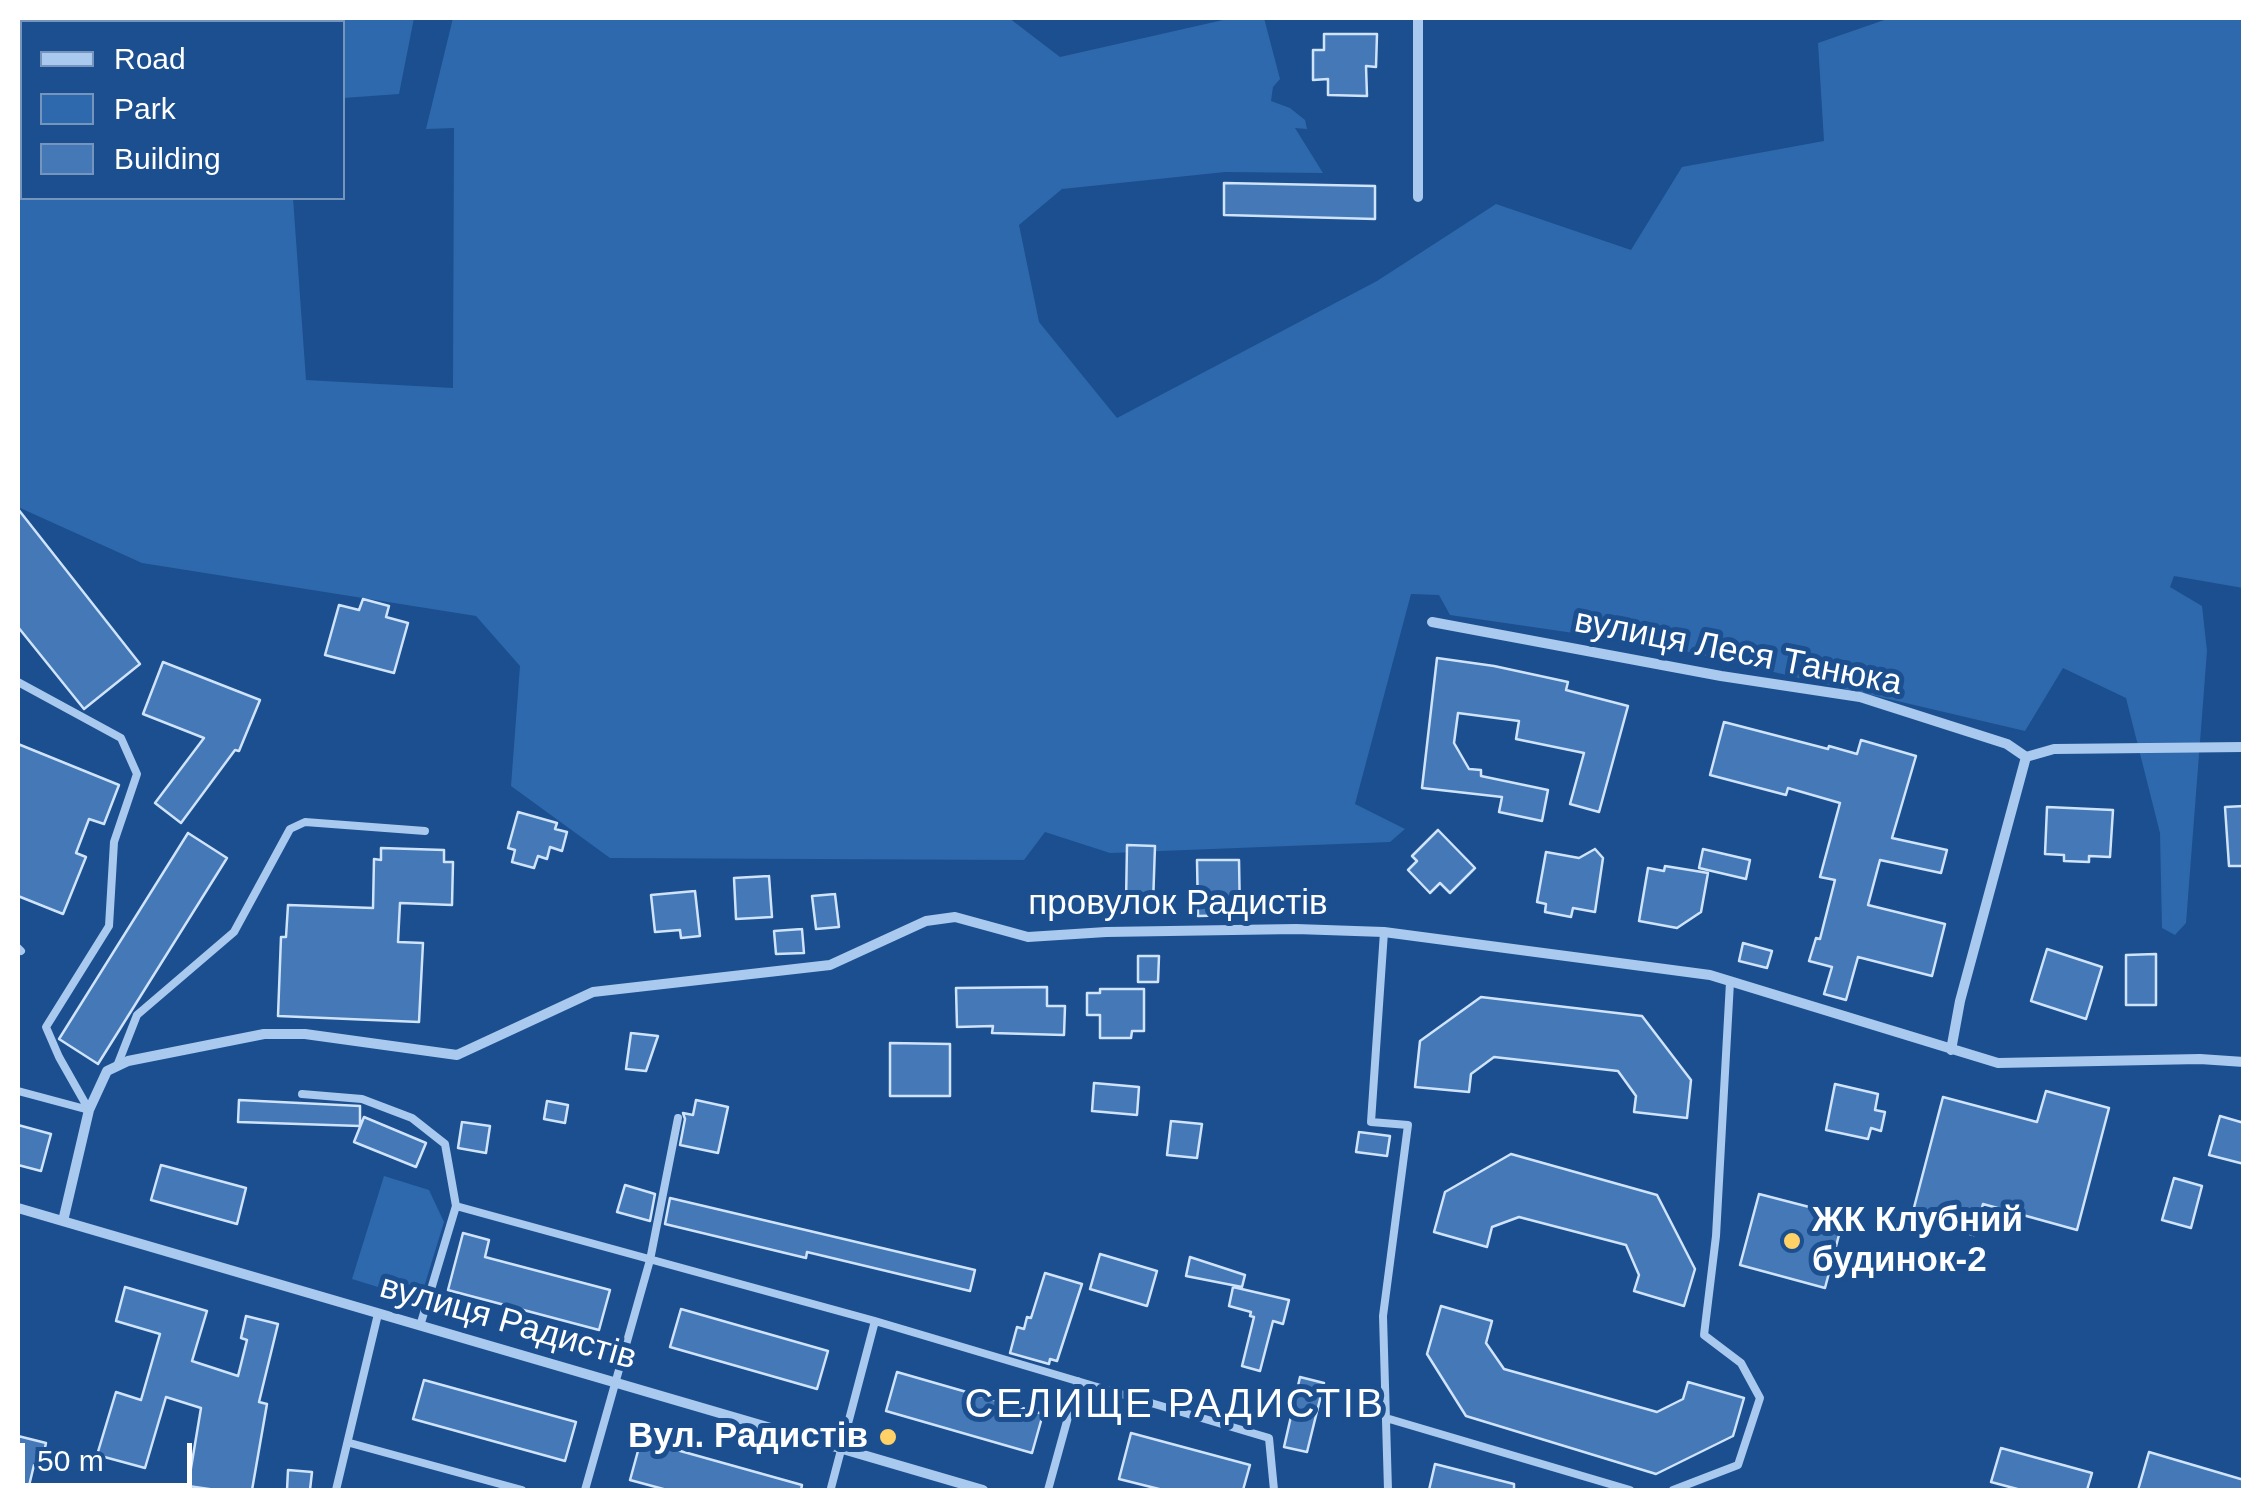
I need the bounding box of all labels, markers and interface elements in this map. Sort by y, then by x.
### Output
legend [20,20,345,200]
text: Road [114,42,186,75]
text: Park [114,92,176,125]
text: Building [114,142,221,175]
street label: вулиця Леся Танюка [1571,601,1905,705]
street label: провулок Радистів [1028,883,1328,925]
place label: ЖК Клубний будинок-2 [1812,1200,2023,1282]
marker: ЖК Клубний будинок-2 [1781,1230,1803,1252]
street label: вулиця Радистів [375,1266,641,1380]
district label: СЕЛИЩЕ РАДИСТІВ [965,1382,1385,1430]
place label: Вул. Радистів [628,1416,868,1458]
scale bar [25,1423,198,1485]
marker: Вул. Радистів [877,1426,899,1448]
text: 50 m [37,1444,104,1477]

